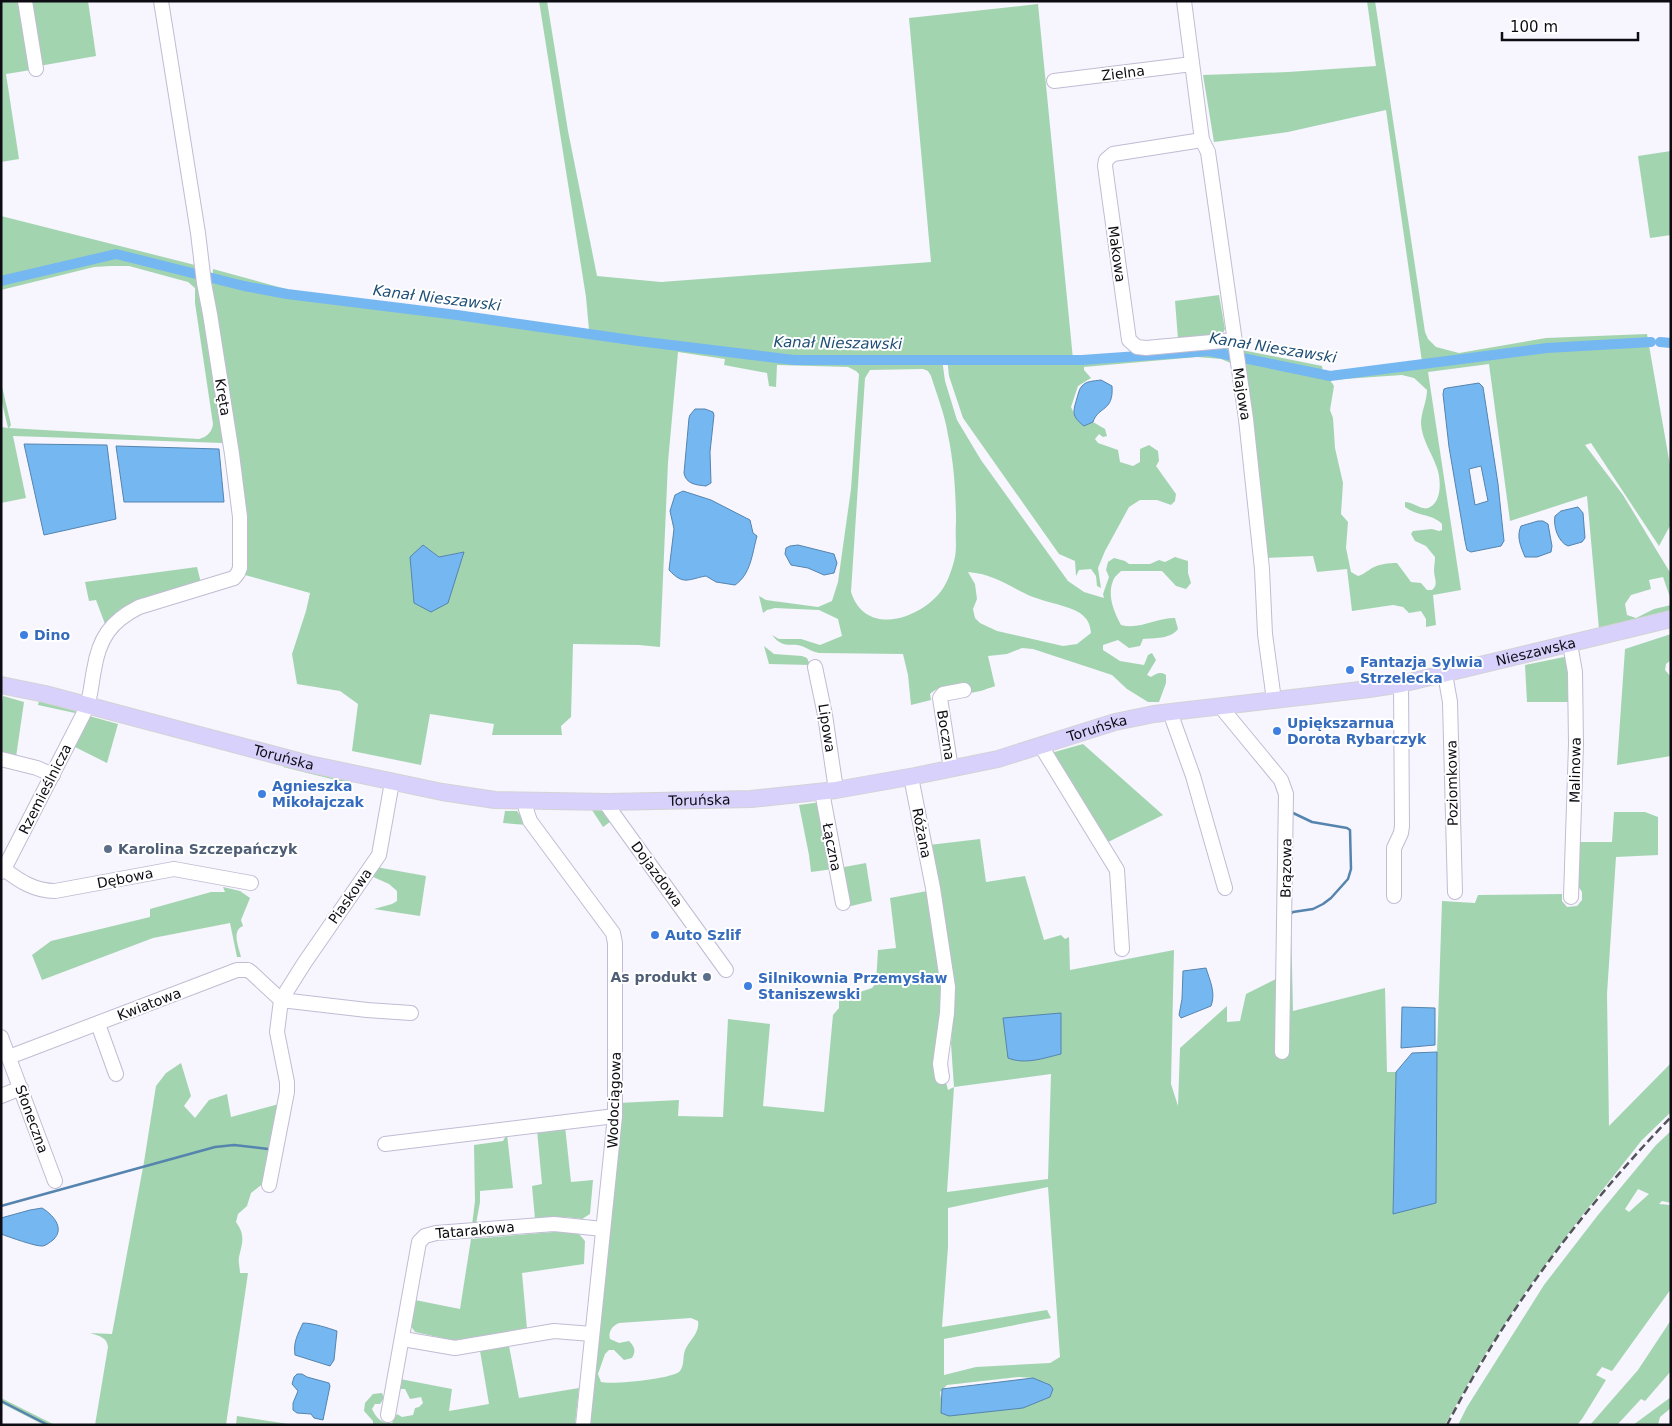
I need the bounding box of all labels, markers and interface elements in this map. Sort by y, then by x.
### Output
scale bar [1502,10,1638,42]
text: 100 m [1510,18,1558,36]
street label: Zielna [1100,62,1146,84]
street label: Makowa [1105,225,1129,283]
water label: Kanał Nieszawski [372,281,503,315]
water label: Kanał Nieszawski [1208,329,1339,367]
water label: Kanał Nieszawski [774,333,903,353]
street label: Majowa [1230,366,1254,422]
street label: Kręta [212,377,234,417]
place label: Dino [34,627,70,643]
marker: Dino [18,629,30,641]
street label: Nieszawska [1494,634,1577,669]
place label: Fantazja Sylwia Strzelecka [1360,654,1483,686]
marker: Fantazja Sylwia Strzelecka [1344,664,1356,676]
street label: Lipowa [815,702,839,754]
street label: Boczna [934,709,958,761]
street label: Toruńska [1064,712,1129,745]
place label: Upiększarnua Dorota Rybarczyk [1287,715,1427,747]
marker: Upiększarnua Dorota Rybarczyk [1271,725,1283,737]
street label: Malinowa [1566,737,1584,803]
street label: Poziomkowa [1443,740,1461,826]
street label: Rzemieślnicza [15,741,75,837]
street label: Toruńska [251,741,316,773]
place label: Agnieszka Mikołajczak [272,778,365,810]
marker: Agnieszka Mikołajczak [256,788,268,800]
street label: Toruńska [667,791,731,809]
street label: Różana [909,806,935,860]
street label: Łączna [819,820,845,873]
street label: Dojazdowa [628,838,686,910]
street label: Brązowa [1277,838,1295,898]
place label: Karolina Szczepańczyk [118,841,298,857]
marker: Karolina Szczepańczyk [102,843,114,855]
street label: Dębowa [96,865,154,891]
street label: Piaskowa [325,865,375,927]
place label: Auto Szlif [665,927,742,943]
marker: Auto Szlif [649,929,661,941]
place label: As produkt [610,969,697,985]
place label: Silnikownia Przemysław Staniszewski [758,970,948,1002]
marker: As produkt [701,971,713,983]
marker: Silnikownia Przemysław Staniszewski [742,980,754,992]
street label: Kwiatowa [115,984,183,1024]
street label: Wodociągowa [604,1051,624,1149]
street label: Słoneczna [12,1083,52,1155]
street label: Tatarakowa [434,1219,515,1242]

